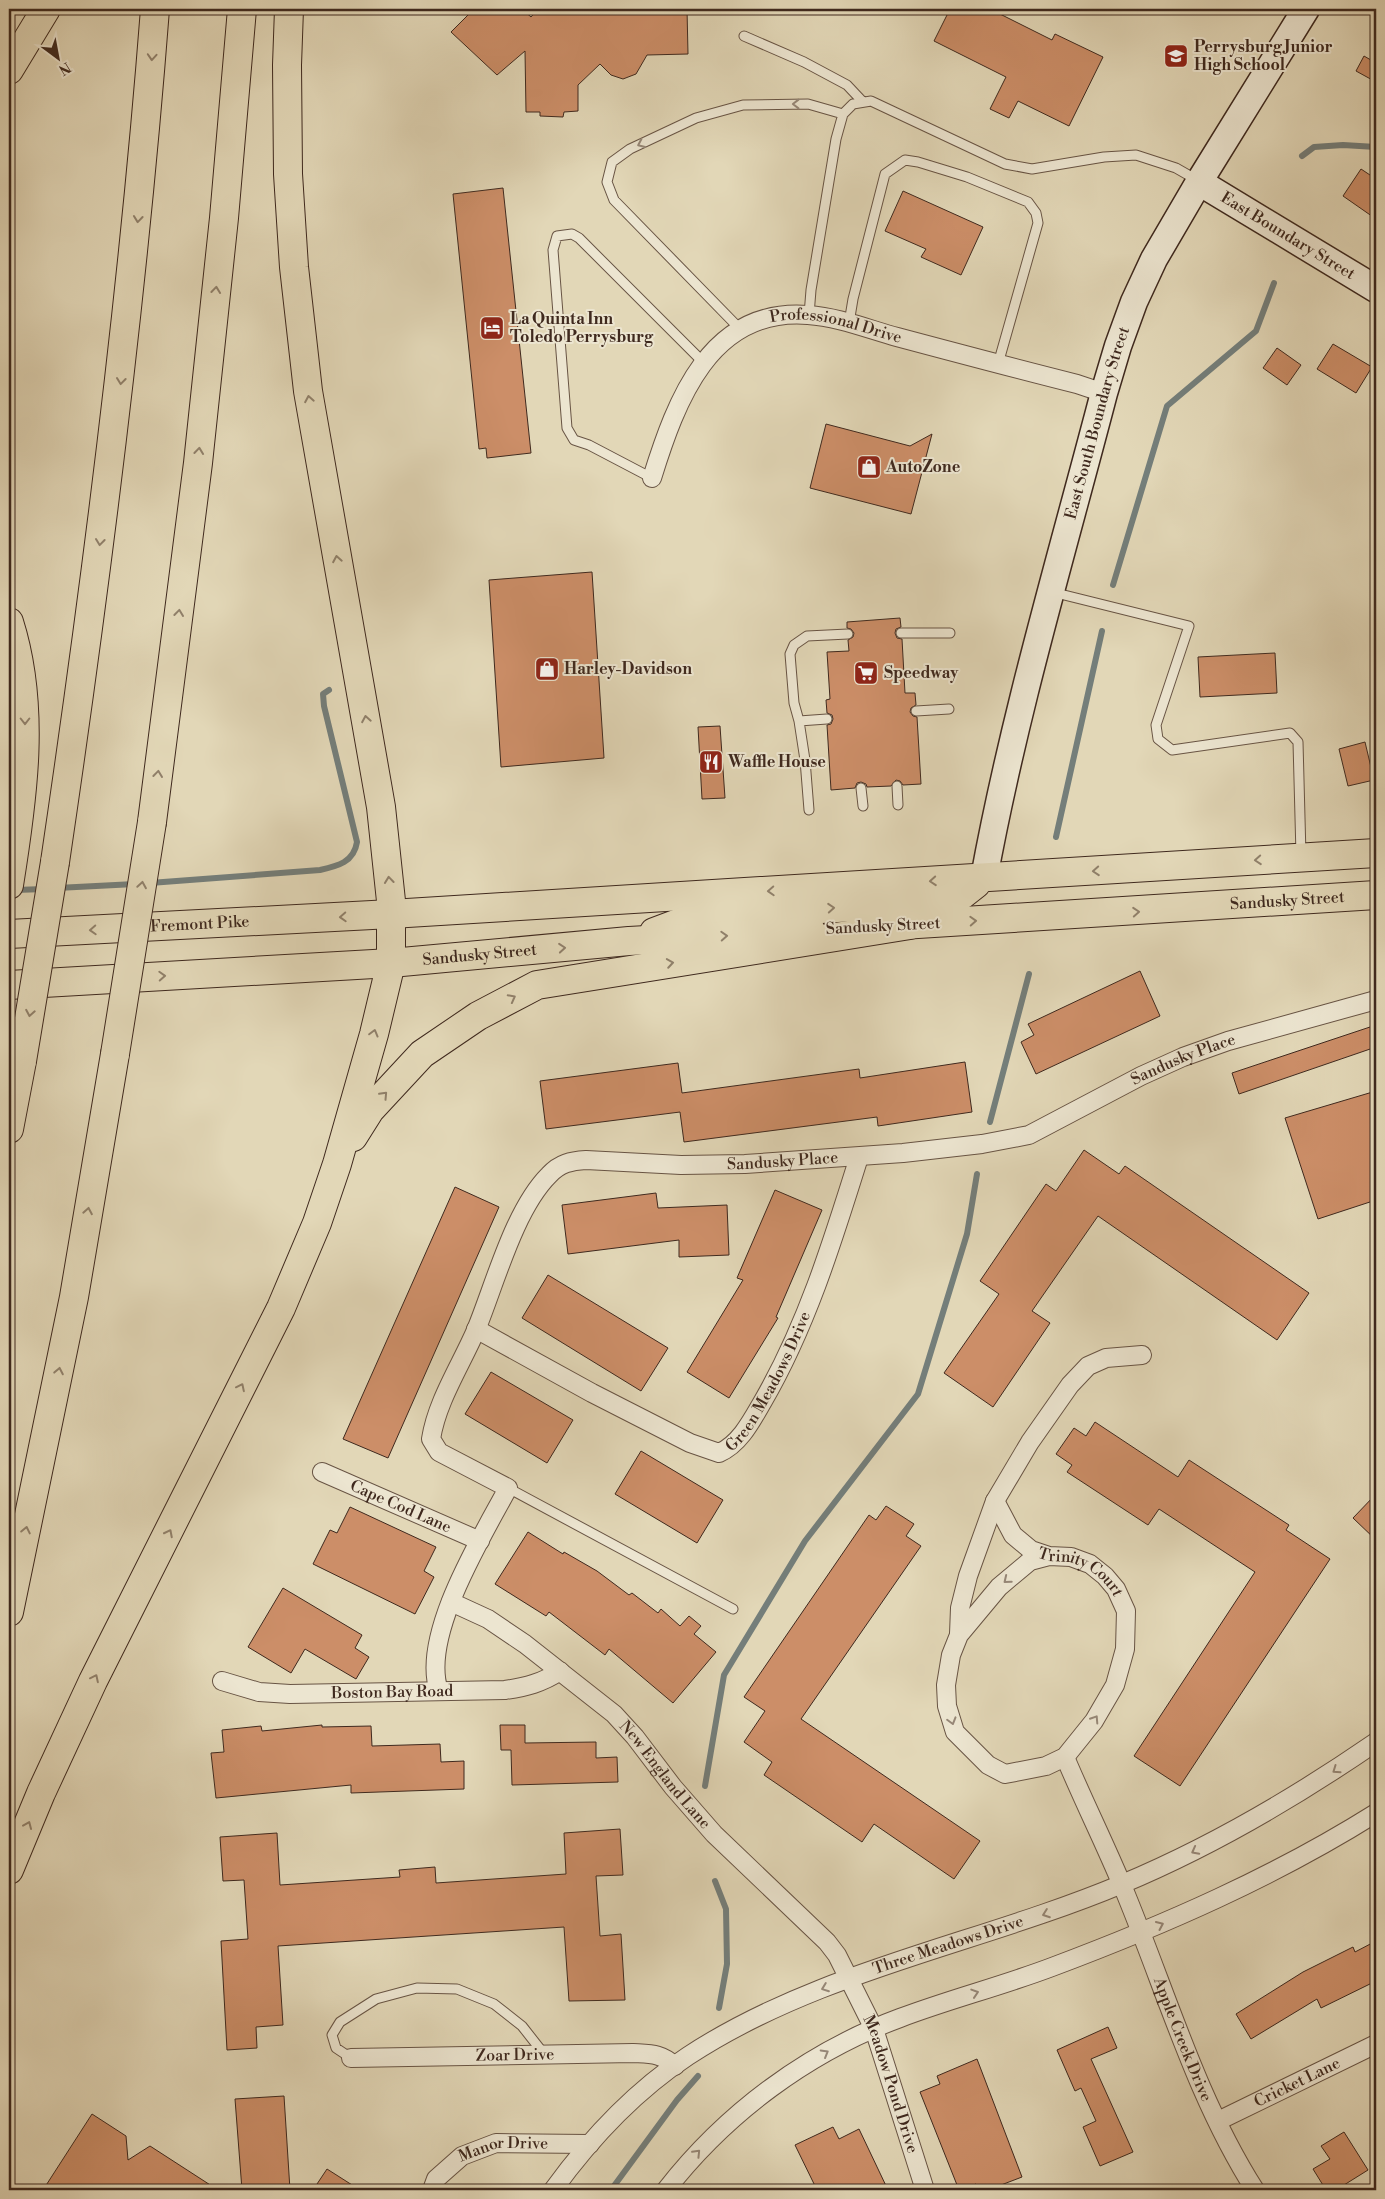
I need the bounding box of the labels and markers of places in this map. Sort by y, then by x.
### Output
place label: Perrysburg Junior High School [1194,37,1333,75]
school or university icon: Perrysburg Junior High School [1163,43,1189,69]
place label: La Quinta Inn Toledo Perrysburg [510,309,654,347]
hotel icon: La Quinta Inn Toledo Perrysburg [479,315,505,341]
shop icon: AutoZone [856,454,882,480]
place label: AutoZone [885,457,961,477]
shop icon: Harley-Davidson [534,656,560,682]
place label: Harley-Davidson [564,659,692,679]
supermarket icon: Speedway [853,660,879,686]
place label: Speedway [884,663,959,683]
restaurant icon: Waffle House [698,749,724,775]
place label: Waffle House [727,752,826,772]

